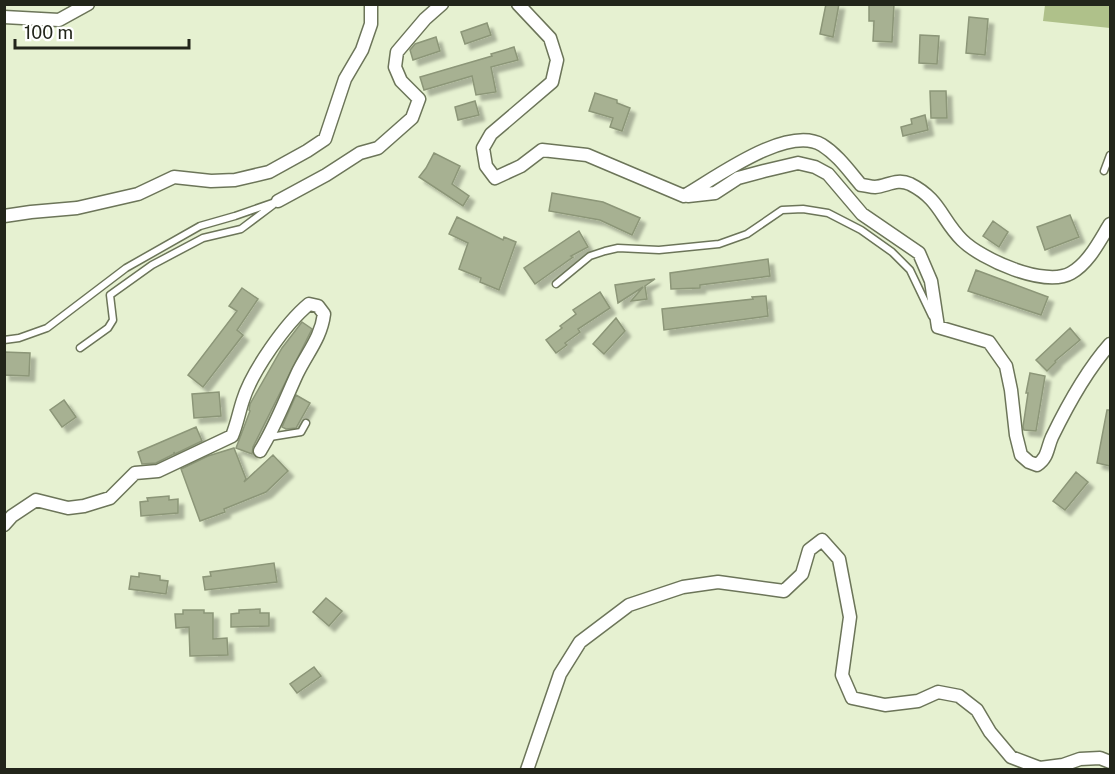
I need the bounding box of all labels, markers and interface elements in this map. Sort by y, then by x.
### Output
scale bar [15,12,189,50]
text: 100 m [24,22,73,43]

